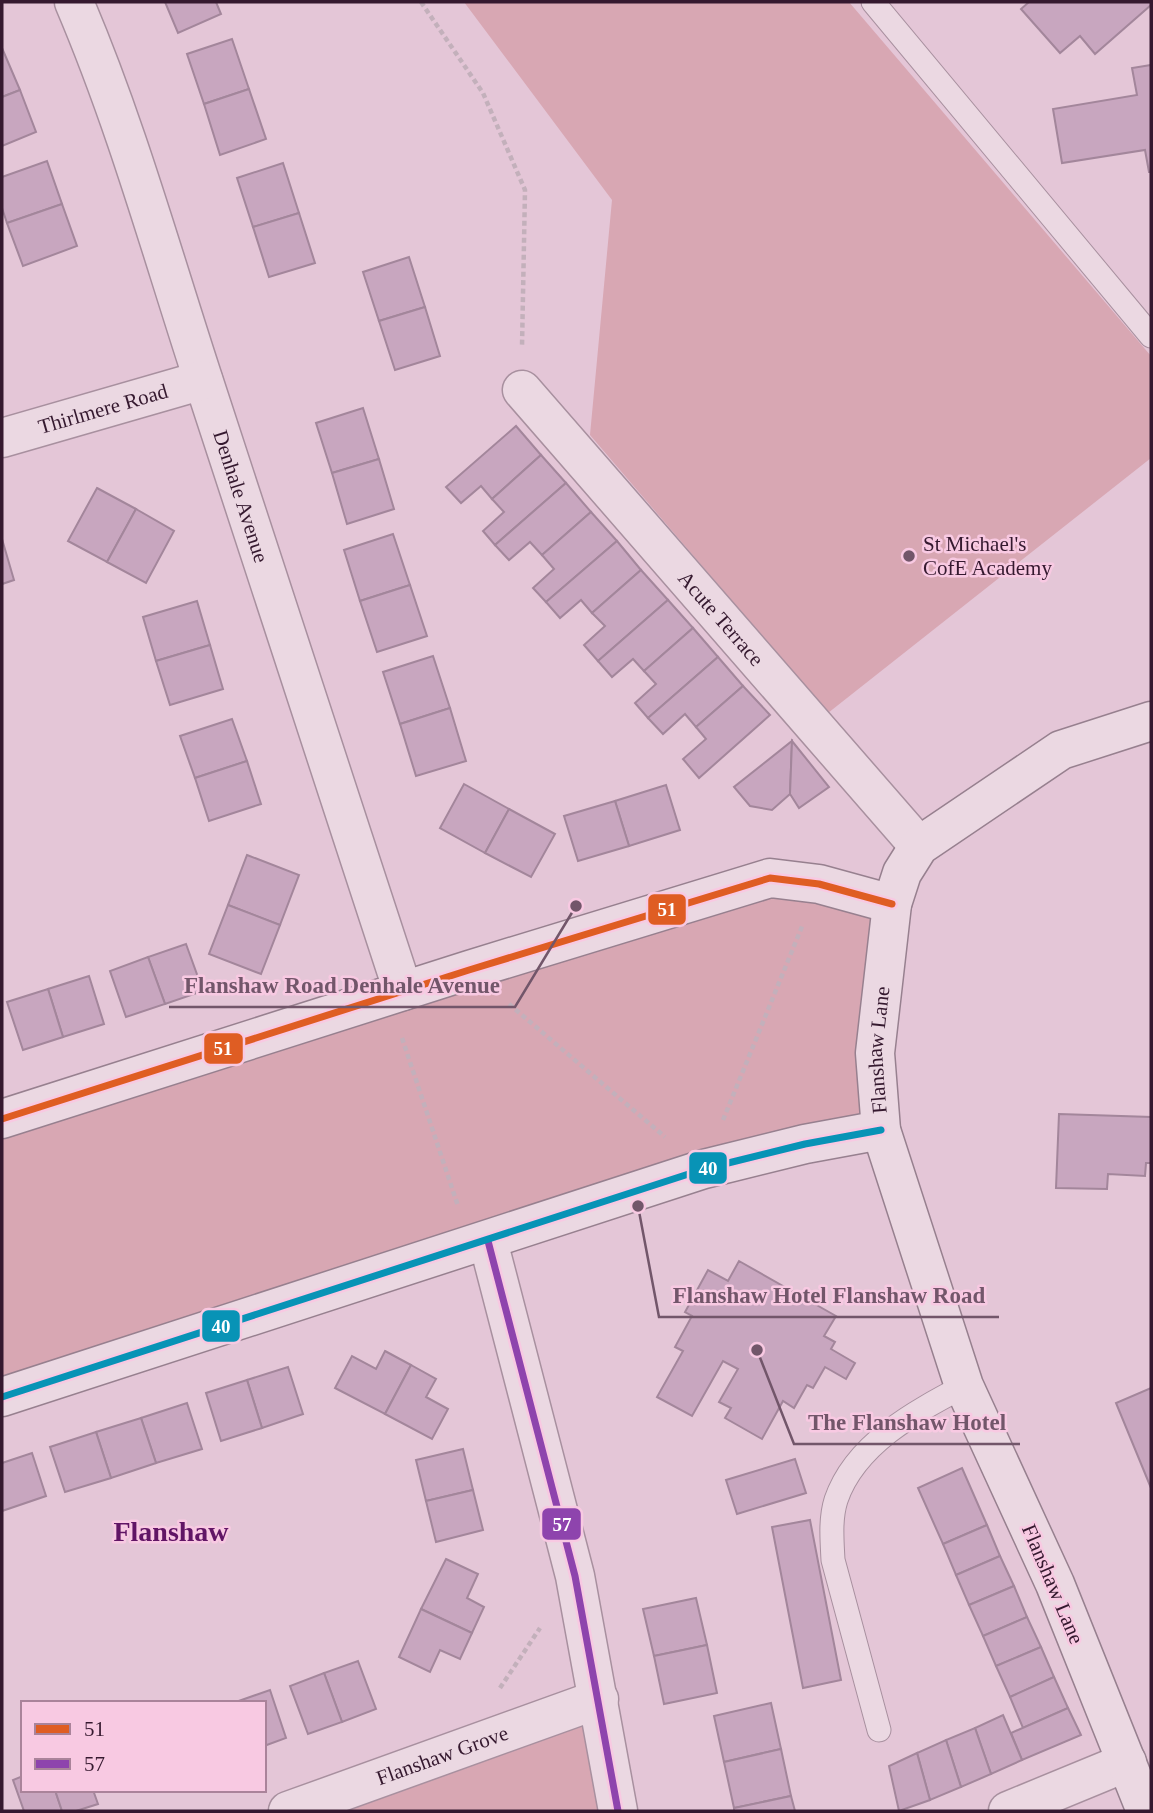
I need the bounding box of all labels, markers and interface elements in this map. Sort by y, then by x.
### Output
street label: Thirlmere Road [35,379,171,439]
street label: Denhale Avenue [208,427,274,566]
place label: St Michael's CofE Academy [923,532,1052,580]
marker: St Michael's CofE Academy [901,548,917,564]
street label: Acute Terrace [673,566,769,671]
line badge: 51 [647,893,687,926]
text: 51 [658,899,677,920]
callout: Flanshaw Road Denhale Avenue [169,963,515,1007]
text: Flanshaw Road Denhale Avenue [184,973,500,998]
street label: Flanshaw Lane [863,985,895,1114]
line badge: 51 [203,1032,244,1065]
text: 51 [214,1038,233,1059]
line badge: 40 [688,1151,728,1185]
text: 40 [699,1158,718,1179]
callout: Flanshaw Hotel Flanshaw Road [659,1273,999,1317]
text: Flanshaw Hotel Flanshaw Road [673,1283,985,1308]
line badge: 40 [201,1309,241,1343]
text: 40 [212,1316,231,1337]
callout: The Flanshaw Hotel [794,1400,1020,1444]
text: The Flanshaw Hotel [808,1410,1006,1435]
line badge: 57 [541,1507,582,1541]
text: 57 [553,1514,572,1535]
district label: Flanshaw [113,1516,229,1547]
street label: Flanshaw Lane [1017,1521,1089,1647]
legend [21,1701,266,1792]
text: 51 [84,1717,105,1741]
street label: Flanshaw Grove [373,1721,511,1790]
text: 57 [84,1752,105,1776]

